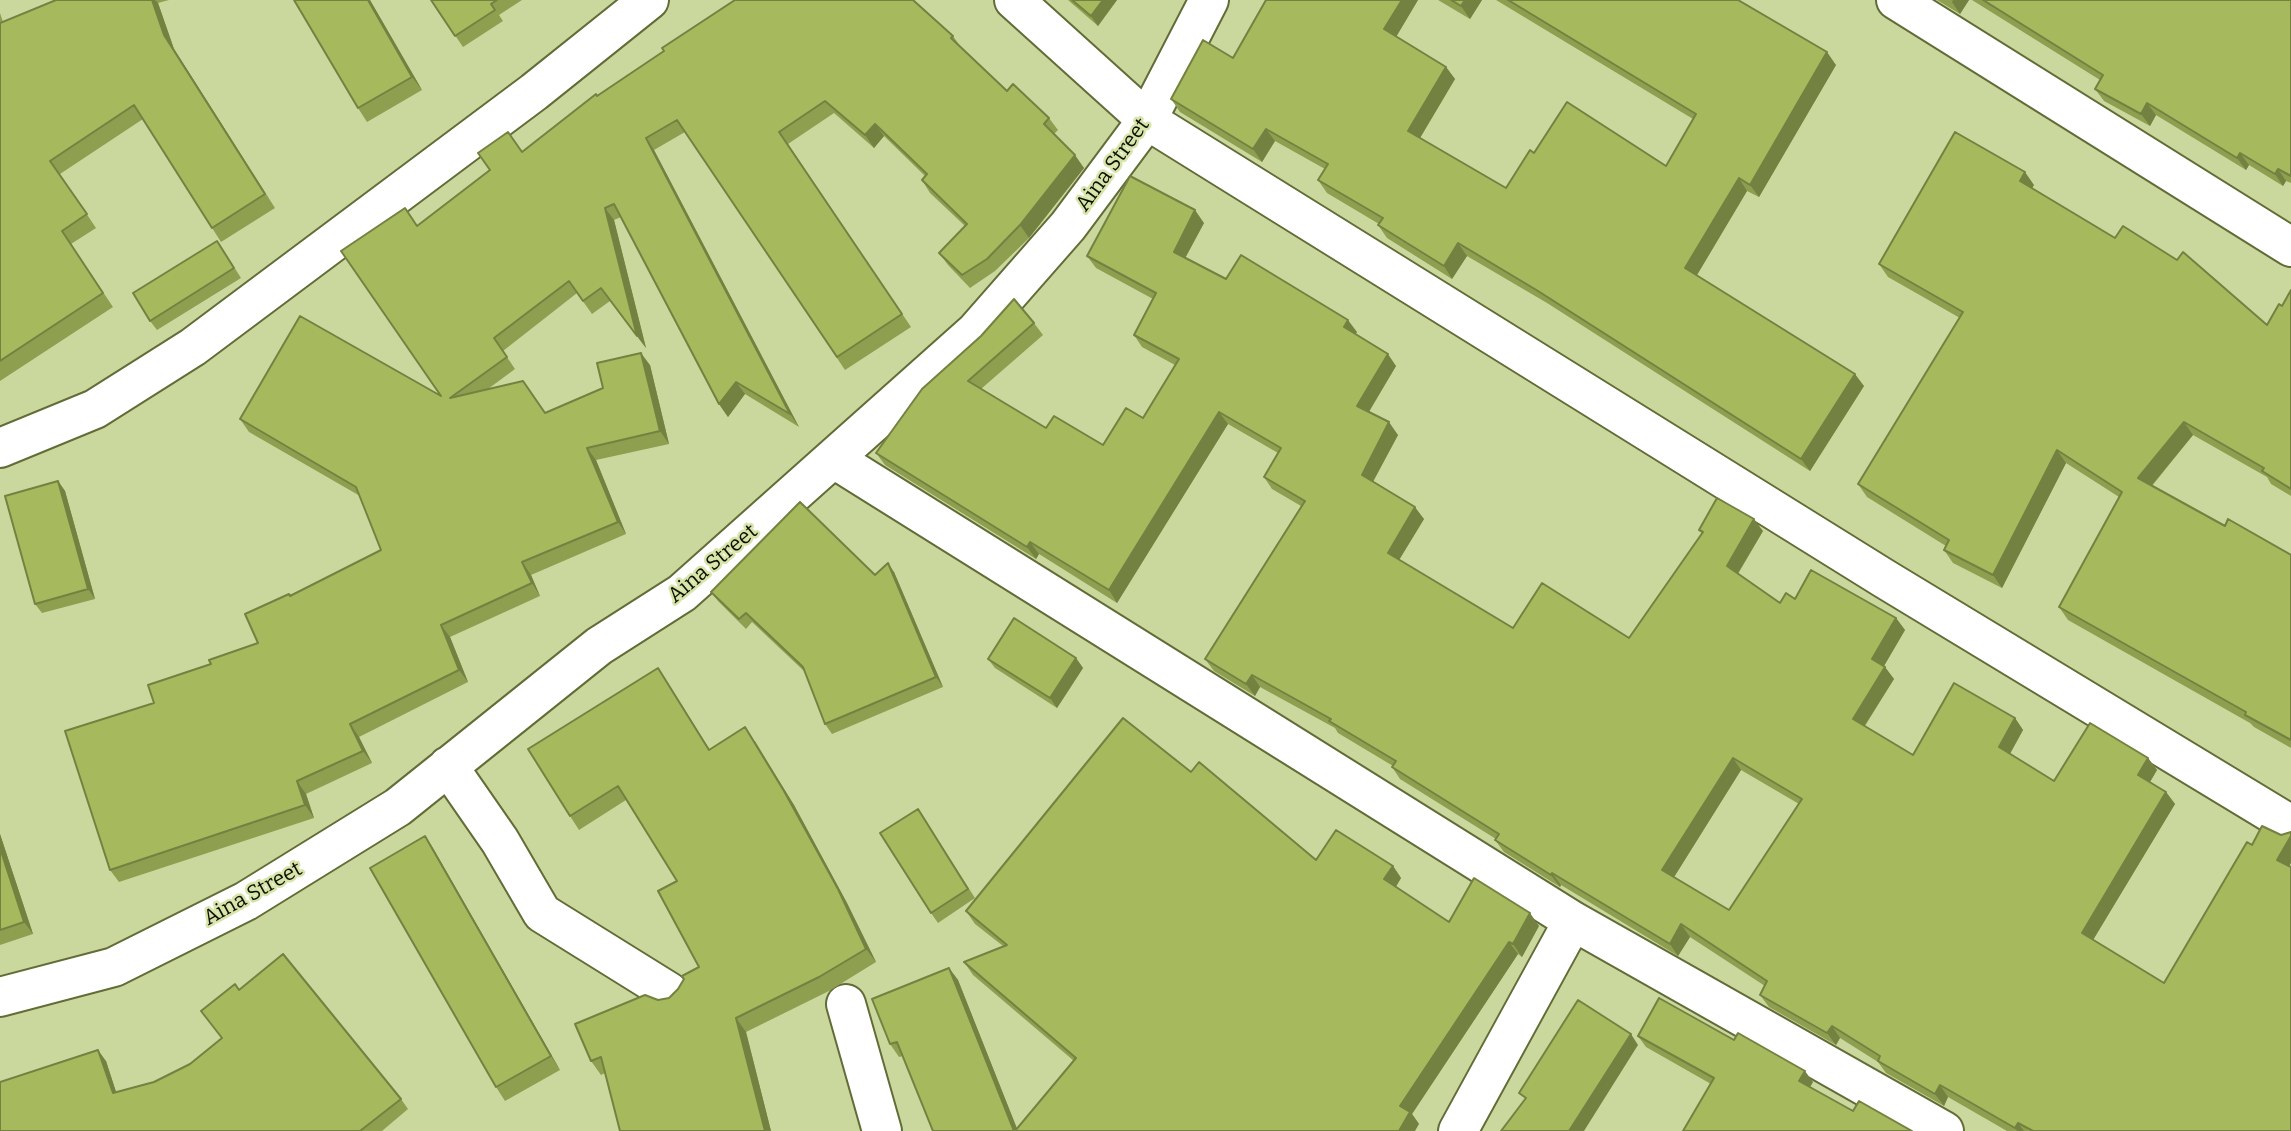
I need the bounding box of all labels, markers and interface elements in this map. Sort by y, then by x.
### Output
street label: Aina Street [1071,114,1155,216]
street label: Aina Street [663,519,763,609]
street label: Aina Street [199,857,307,931]

